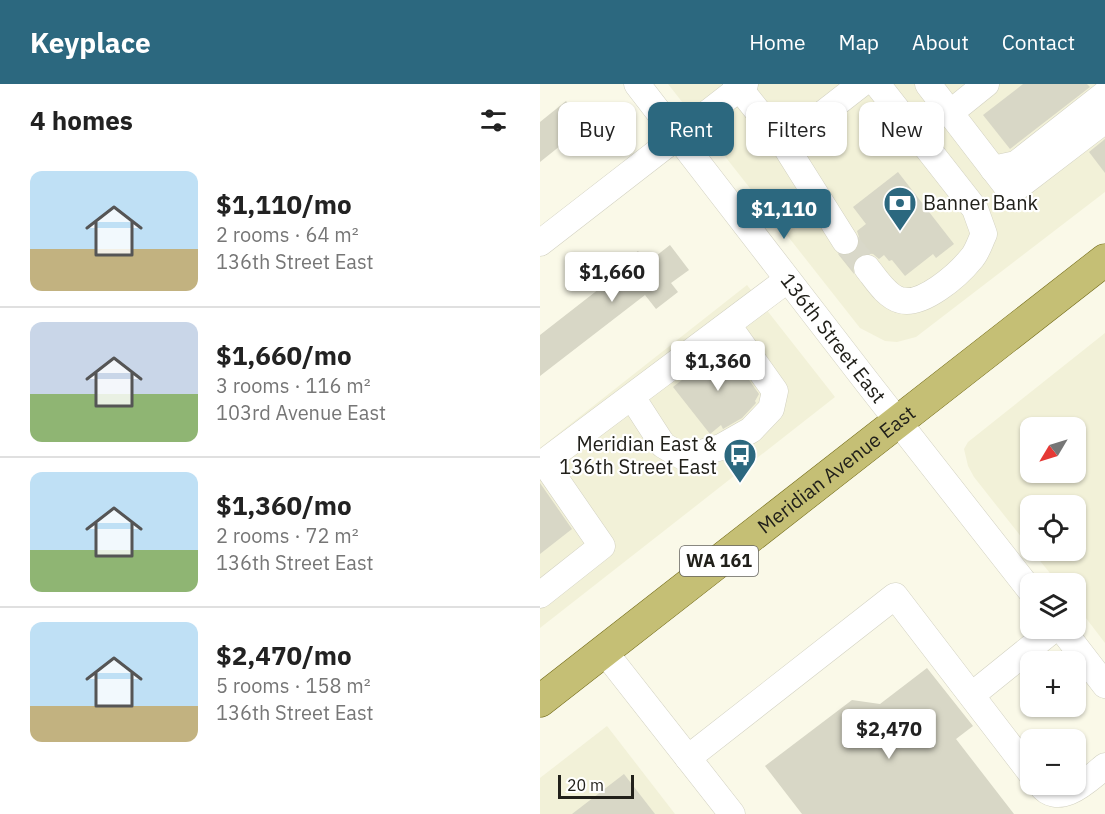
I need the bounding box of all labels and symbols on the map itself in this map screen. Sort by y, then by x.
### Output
bank icon: Banner Bank [882,185,918,232]
pin: $1,110 [735,189,833,240]
place label: Banner Bank [923,189,1039,216]
pin: $1,660 [563,252,661,303]
street label: 136th Street East [775,267,892,408]
pin: $1,360 [669,341,767,392]
street label: Meridian Avenue East [752,399,921,539]
north arrow [1020,417,1086,483]
place label: Meridian East & 136th Street East [559,430,717,480]
bus stop icon: Meridian East & 136th Street East [722,437,758,484]
road number: WA 161 [680,546,758,576]
pin: $2,470 [840,709,938,760]
scale bar [558,772,634,800]

